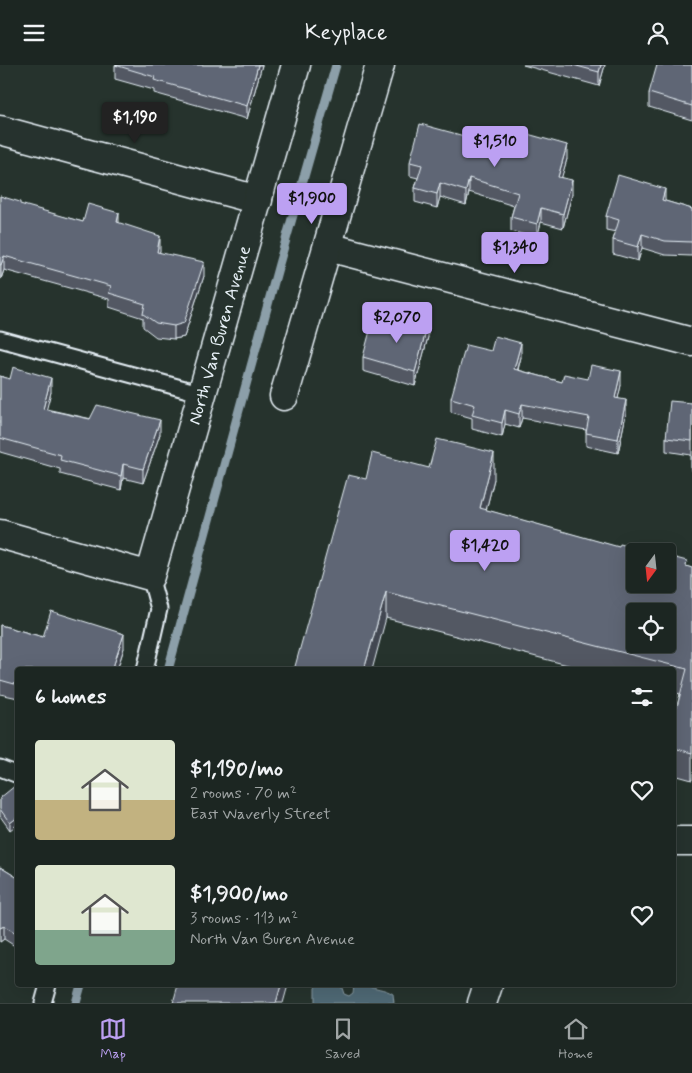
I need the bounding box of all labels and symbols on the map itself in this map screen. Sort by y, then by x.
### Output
pin: $1,190 [94,101,176,144]
pin: $1,510 [454,126,536,168]
pin: $1,900 [271,183,353,225]
pin: $1,340 [474,231,556,274]
street label: North Van Buren Avenue [183,243,257,428]
pin: $2,070 [356,301,438,344]
pin: $1,420 [444,529,526,572]
north arrow [626,543,676,593]

